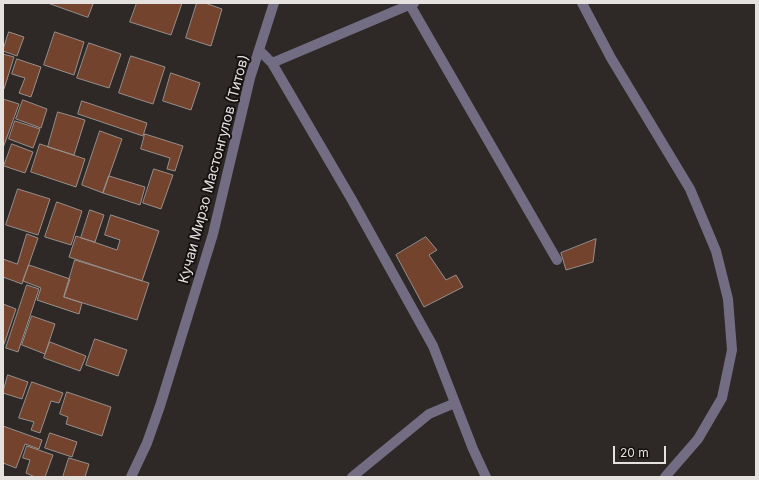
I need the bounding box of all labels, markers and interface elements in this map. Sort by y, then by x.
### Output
street label: Кучаи Мирзо Мастонгулов (Титов) [175,53,253,285]
scale bar [615,438,668,464]
text: 20 m [620,445,649,460]

